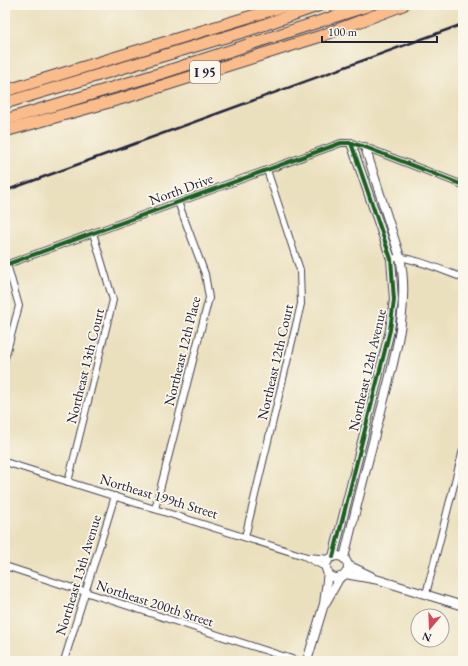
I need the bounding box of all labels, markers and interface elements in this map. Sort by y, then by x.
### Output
scale bar [322,18,437,44]
text: 100 m [328,24,358,40]
road number: I 95 [190,61,220,83]
street label: North Drive [146,169,216,209]
street label: Northeast 12th Place [160,294,204,408]
street label: Northeast 12th Court [253,302,297,422]
street label: Northeast 13th Court [62,306,108,426]
street label: Northeast 12th Avenue [344,307,390,433]
street label: Northeast 199th Street [98,470,221,523]
street label: Northeast 13th Avenue [51,512,105,637]
street label: Northeast 200th Street [94,576,217,631]
north arrow [410,608,450,648]
text: N [420,629,433,646]

